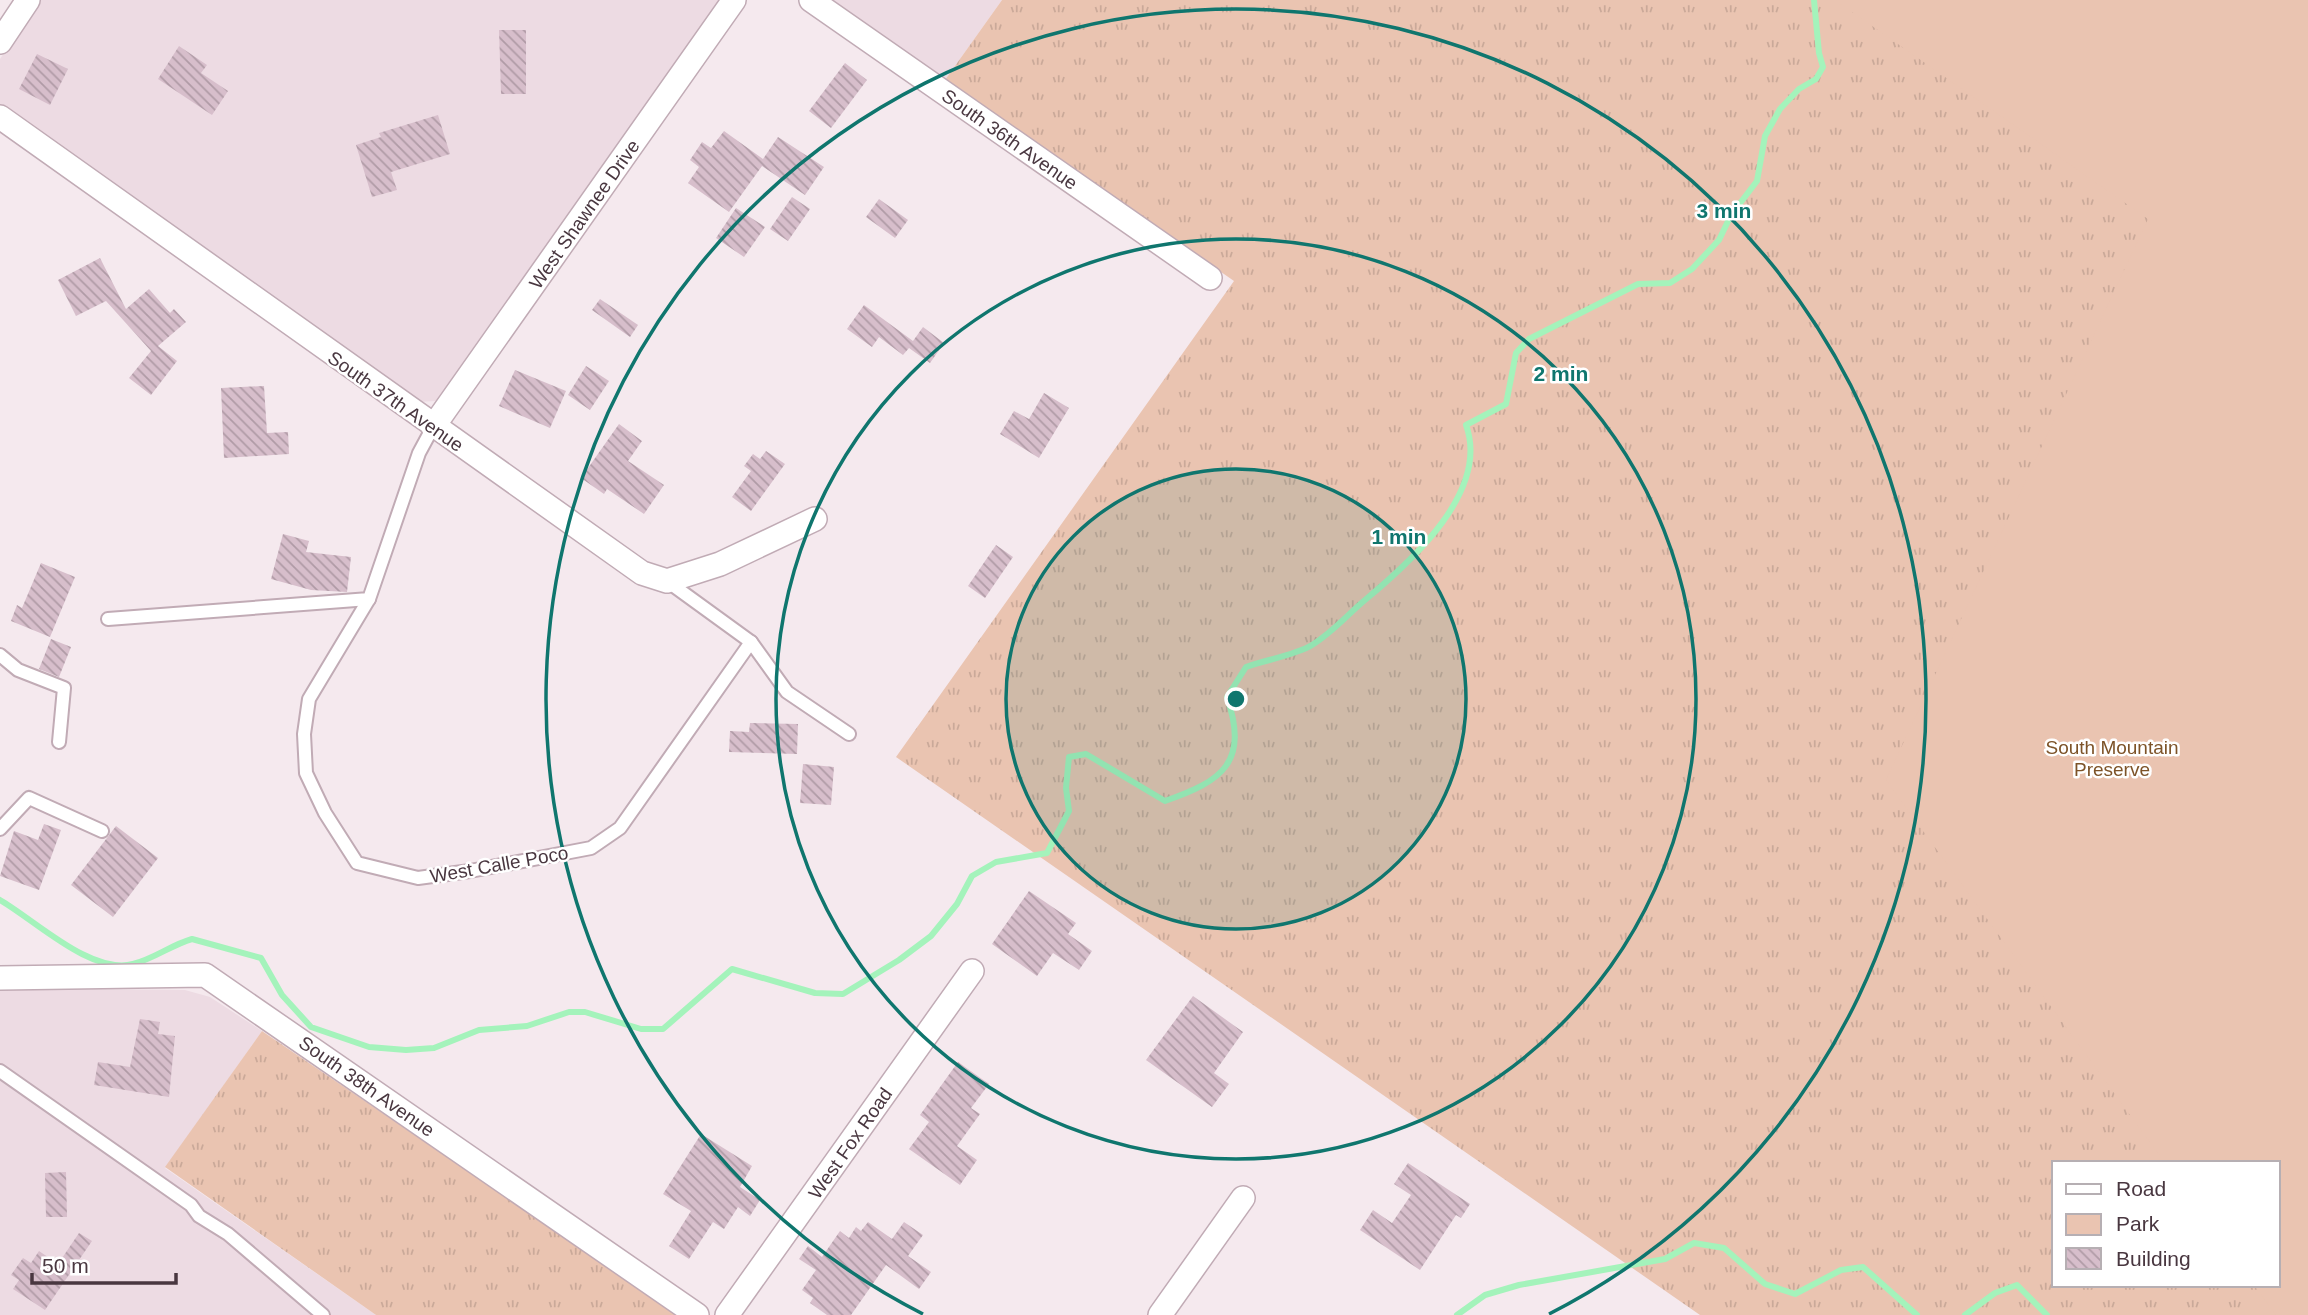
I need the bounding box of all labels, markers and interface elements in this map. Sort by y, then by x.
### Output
street label: South 36th Avenue [938,85,1081,194]
street label: West Shawnee Drive [525,136,644,293]
text: 3 min [1697,199,1751,222]
street label: South 37th Avenue [324,347,467,456]
text: 2 min [1534,362,1588,385]
text: 1 min [1372,525,1426,548]
centre of rings [1224,687,1248,711]
park label: South Mountain Preserve [2045,737,2179,780]
street label: West Calle Poco [428,842,570,887]
street label: South 38th Avenue [295,1032,438,1141]
street label: West Fox Road [804,1084,896,1203]
legend [2052,1161,2280,1287]
text: Road [2116,1177,2166,1200]
text: Park [2116,1212,2160,1235]
scale bar [32,1242,175,1286]
text: Building [2116,1247,2191,1270]
text: 50 m [42,1254,89,1277]

